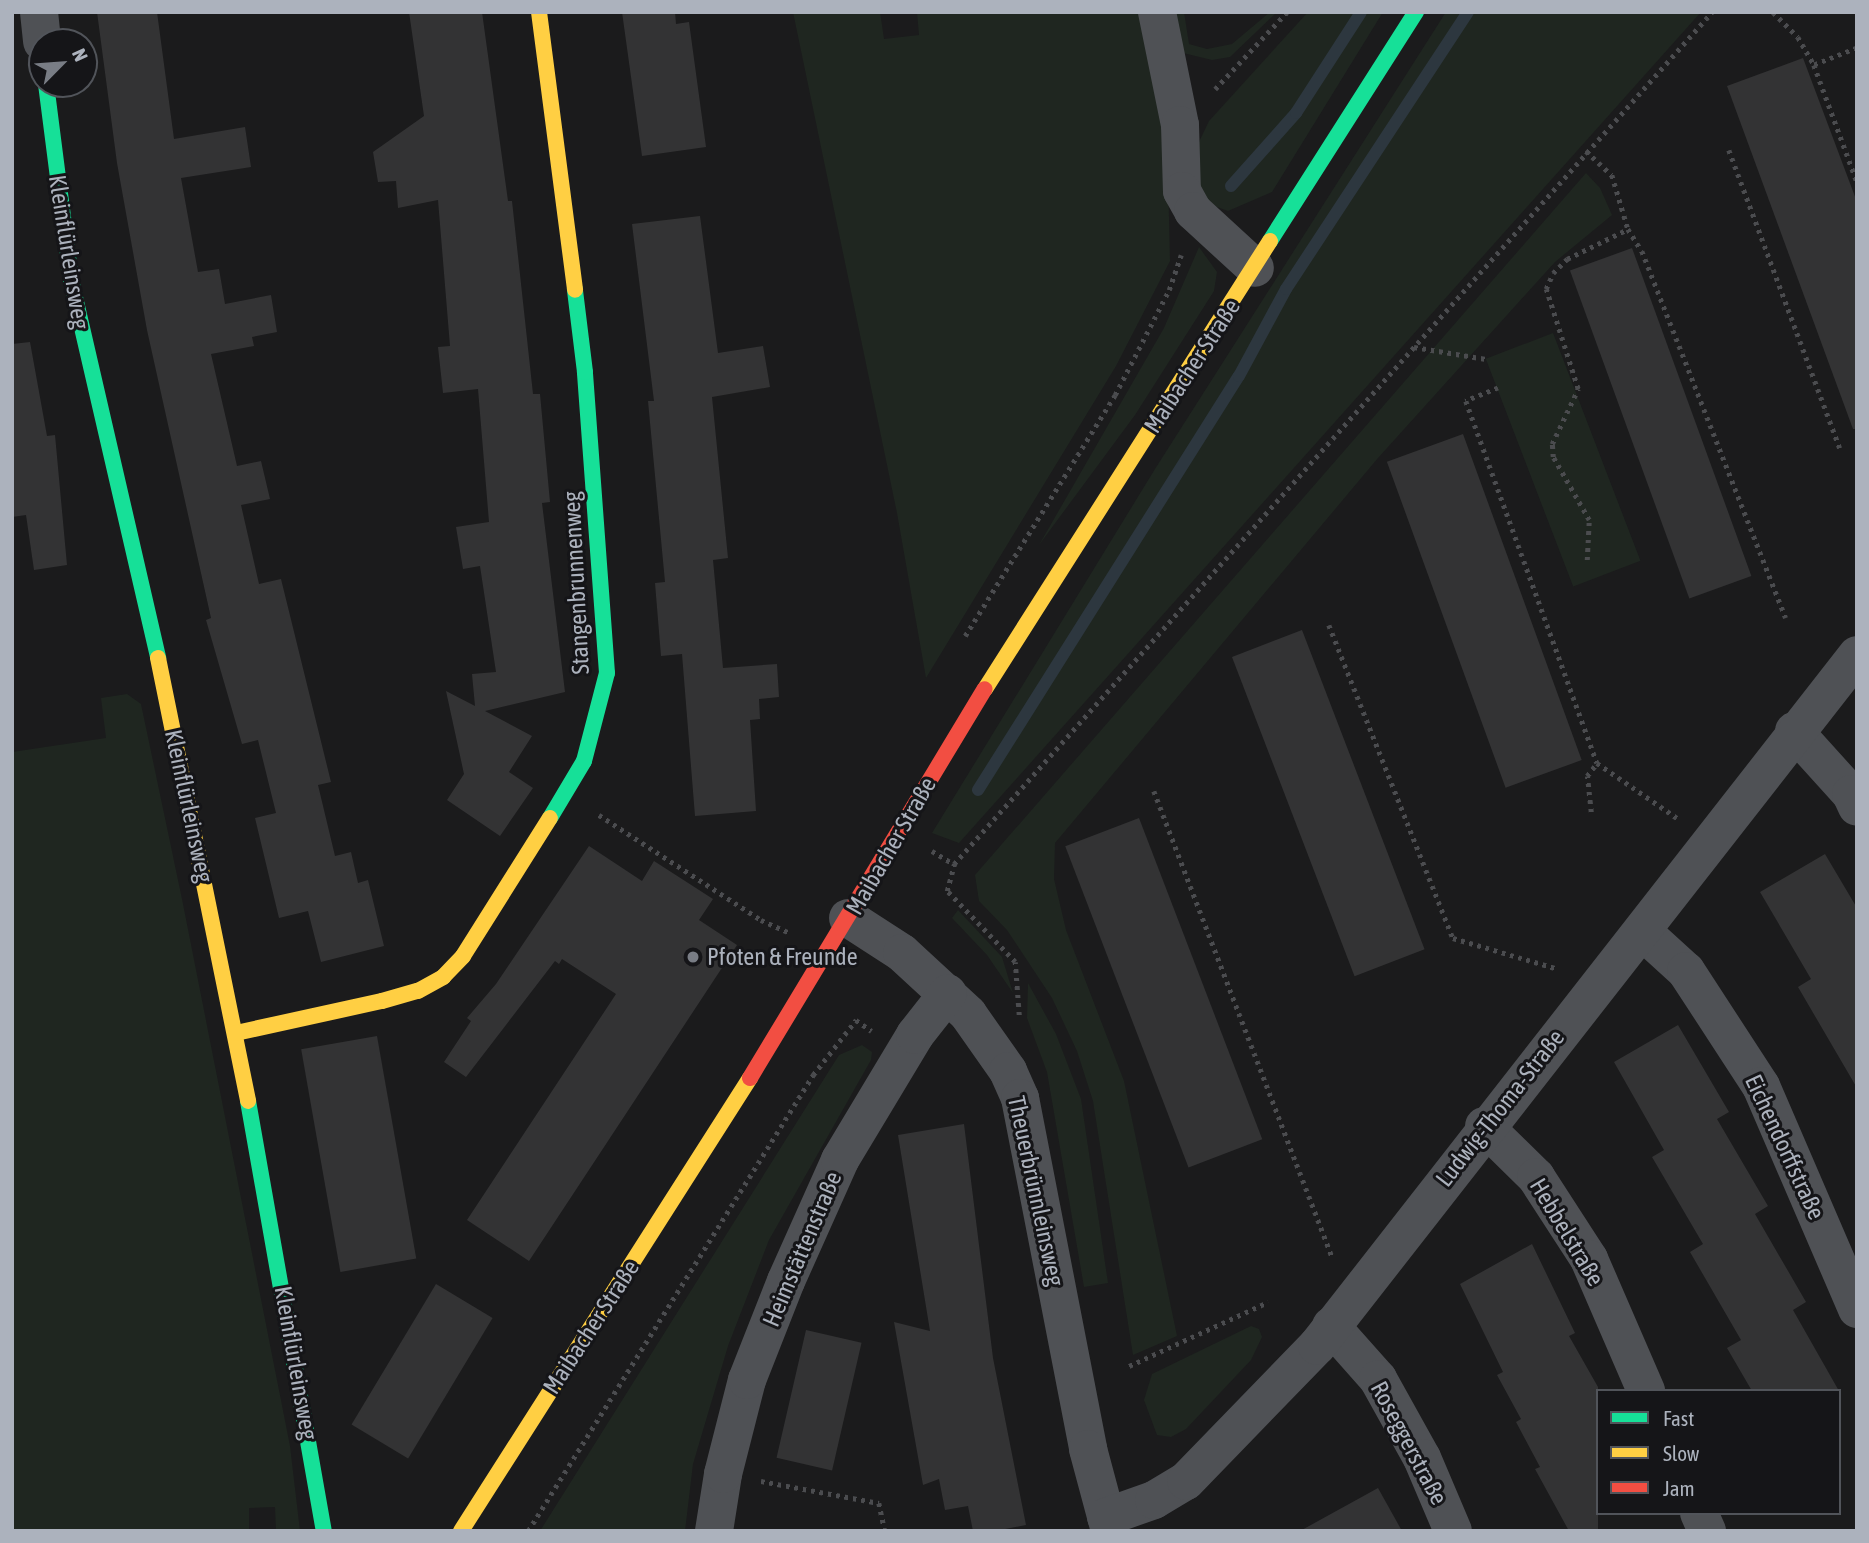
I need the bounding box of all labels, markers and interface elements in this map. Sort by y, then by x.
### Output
north arrow [28,28,98,98]
text: N [68,45,93,65]
street label: Kleinflürleinsweg [43,173,95,331]
street label: Maibacher Straße [1138,294,1246,438]
street label: Stangenbrunnenweg [557,491,595,675]
street label: Kleinflürleinsweg [159,727,219,885]
street label: Maibacher Straße [840,772,942,920]
place label: Pfoten & Freunde [707,943,858,971]
marker: Pfoten & Freunde [685,949,701,965]
street label: Ludwig-Thoma-Straße [1430,1024,1570,1192]
street label: Eichendorffstraße [1739,1070,1831,1224]
street label: Theuerbrünnleinsweg [1002,1093,1070,1289]
street label: Heimstättenstraße [756,1167,848,1331]
street label: Hebbelstraße [1524,1173,1610,1291]
street label: Maibacher Straße [537,1255,645,1399]
street label: Kleinflürleinsweg [268,1284,324,1442]
street label: Roseggerstraße [1364,1376,1454,1510]
legend [1596,1389,1841,1515]
text: Fast [1663,1406,1694,1430]
text: Slow [1663,1441,1699,1465]
text: Jam [1663,1476,1695,1500]

